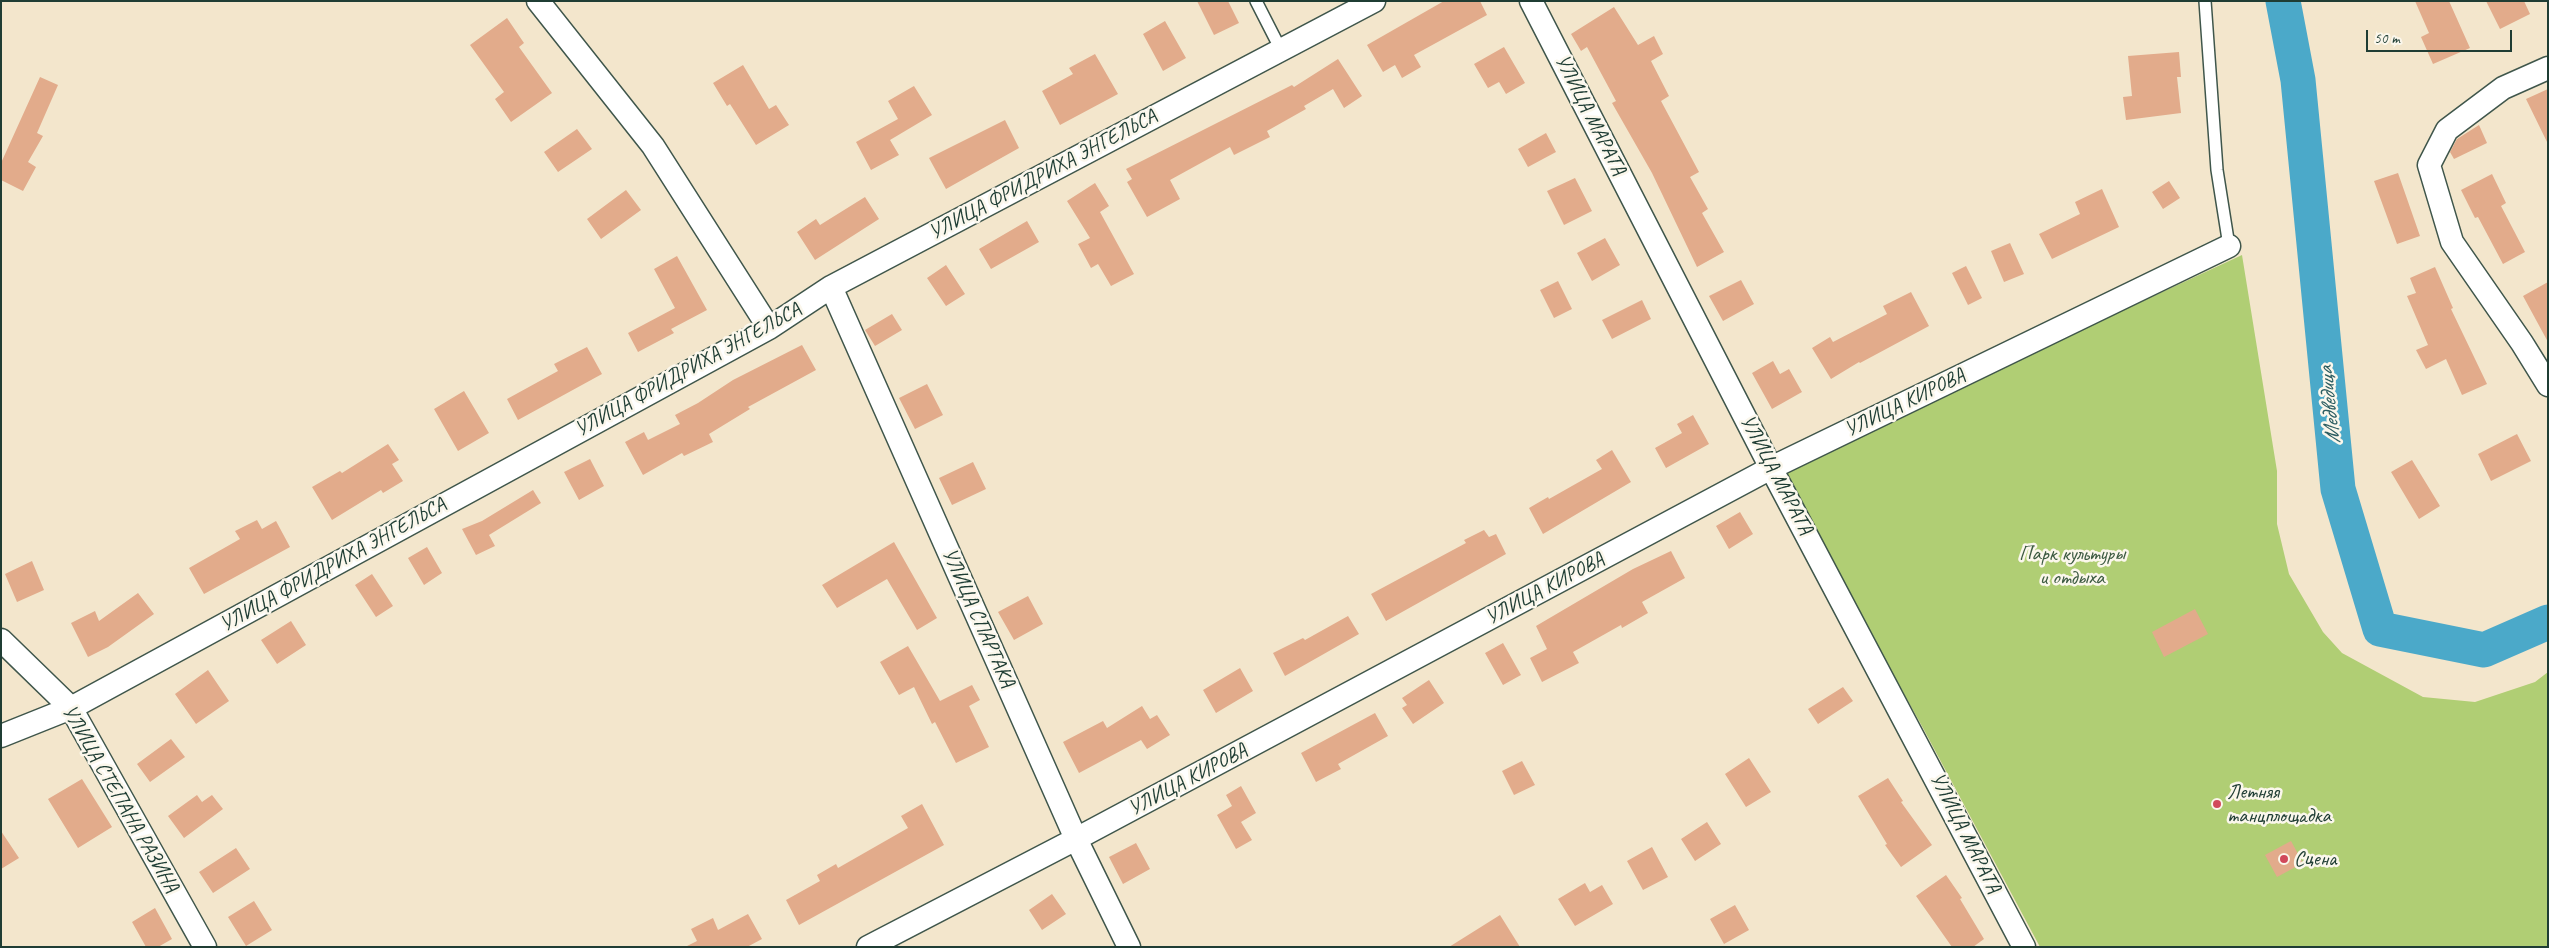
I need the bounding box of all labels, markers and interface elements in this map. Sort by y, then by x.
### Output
scale bar [2369,20,2515,52]
text: 50 m [2374,29,2400,48]
street label: УЛИЦА МАРАТА [1549,50,1631,180]
street label: УЛИЦА ФРИДРИХА ЭНГЕЛЬСА [925,104,1161,246]
street label: УЛИЦА ФРИДРИХА ЭНГЕЛЬСА [571,297,805,443]
street label: УЛИЦА КИРОВА [1841,363,1969,443]
water label: Медведица [2313,365,2347,445]
street label: УЛИЦА МАРАТА [1734,411,1818,539]
street label: УЛИЦА ФРИДРИХА ЭНГЕЛЬСА [216,492,450,638]
park label: Парк культуры и отдыха [2019,541,2125,591]
street label: УЛИЦА СПАРТАКА [936,544,1020,692]
street label: УЛИЦА КИРОВА [1481,547,1609,631]
street label: УЛИЦА СТЕПАНА РАЗИНА [56,701,184,897]
street label: УЛИЦА КИРОВА [1124,738,1252,822]
street label: УЛИЦА МАРАТА [1924,768,2006,898]
place label: Летняя танцплощадка [2227,779,2331,829]
marker: Летняя танцплощадка [2211,798,2223,810]
place label: Сцена [2294,846,2337,872]
marker: Сцена [2278,853,2290,865]

